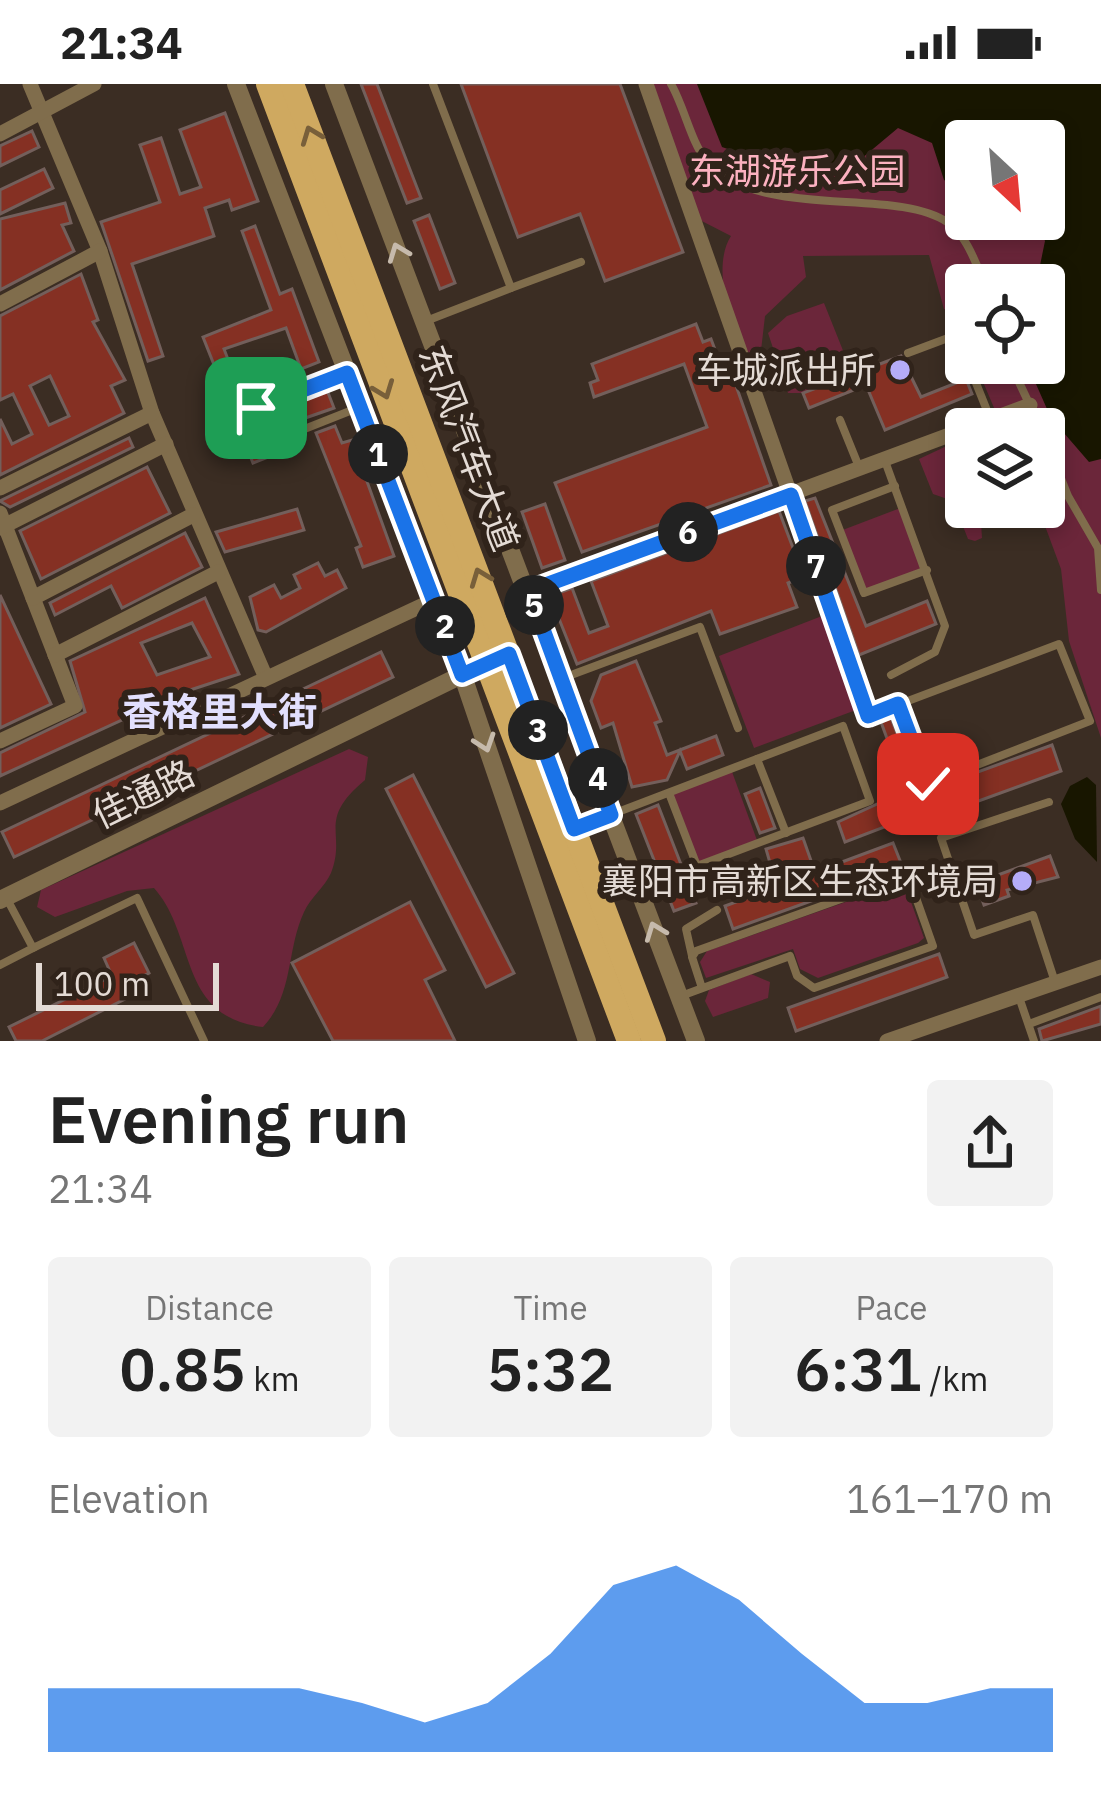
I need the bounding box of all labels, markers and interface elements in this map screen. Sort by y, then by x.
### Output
text: 21:34 [60,13,183,71]
north arrow [945,120,1065,240]
map controls [945,120,1065,528]
one-way arrow [301,125,326,146]
park label: 东湖游乐公园 [689,147,905,194]
one-way arrow [388,243,413,264]
button: locate [945,264,1065,384]
street label: 东风汽车大道 [409,339,530,557]
place label: 车城派出所 [696,346,876,393]
pin [205,357,307,459]
marker: 车城派出所 [887,357,913,383]
icon: arrive [223,375,289,441]
one-way arrow [369,378,394,399]
button: layers [945,408,1065,528]
pin: 1 [348,424,408,484]
text: 1 [368,432,388,475]
pin: 6 [658,502,718,562]
text: 6 [678,510,698,553]
pin: 7 [786,536,846,596]
text: 7 [806,544,826,587]
one-way arrow [470,568,495,589]
pin: 5 [504,575,564,635]
text: 5 [524,583,544,626]
pin: 2 [415,596,475,656]
text: 2 [435,604,455,647]
district label: 香格里大街 [122,686,318,737]
pin: 3 [508,700,568,760]
text: 3 [528,708,548,751]
one-way arrow [471,732,496,753]
pin [877,733,979,835]
pin: 4 [568,748,628,808]
street label: 佳通路 [84,749,202,838]
icon: check [895,751,961,817]
text: 4 [588,756,608,799]
place label: 襄阳市高新区生态环境局 [602,857,998,904]
marker: 襄阳市高新区生态环境局 [1009,868,1035,894]
one-way arrow [645,922,669,943]
scale bar [36,957,219,1010]
text: 100 m [54,962,150,1005]
text: Evening run [48,1075,409,1161]
button: share [927,1080,1053,1206]
text: 21:34 [48,1163,153,1214]
text: Distance [145,1286,274,1329]
text: Time [513,1286,588,1329]
text: Pace [856,1286,927,1329]
text: 0.85 [120,1329,245,1408]
text: 5:32 [487,1329,614,1408]
text: 6:31 [795,1329,922,1408]
text: km [245,1357,299,1400]
text: /km [922,1357,988,1400]
text: Elevation [48,1473,210,1524]
text: 161–170 m [846,1473,1053,1524]

